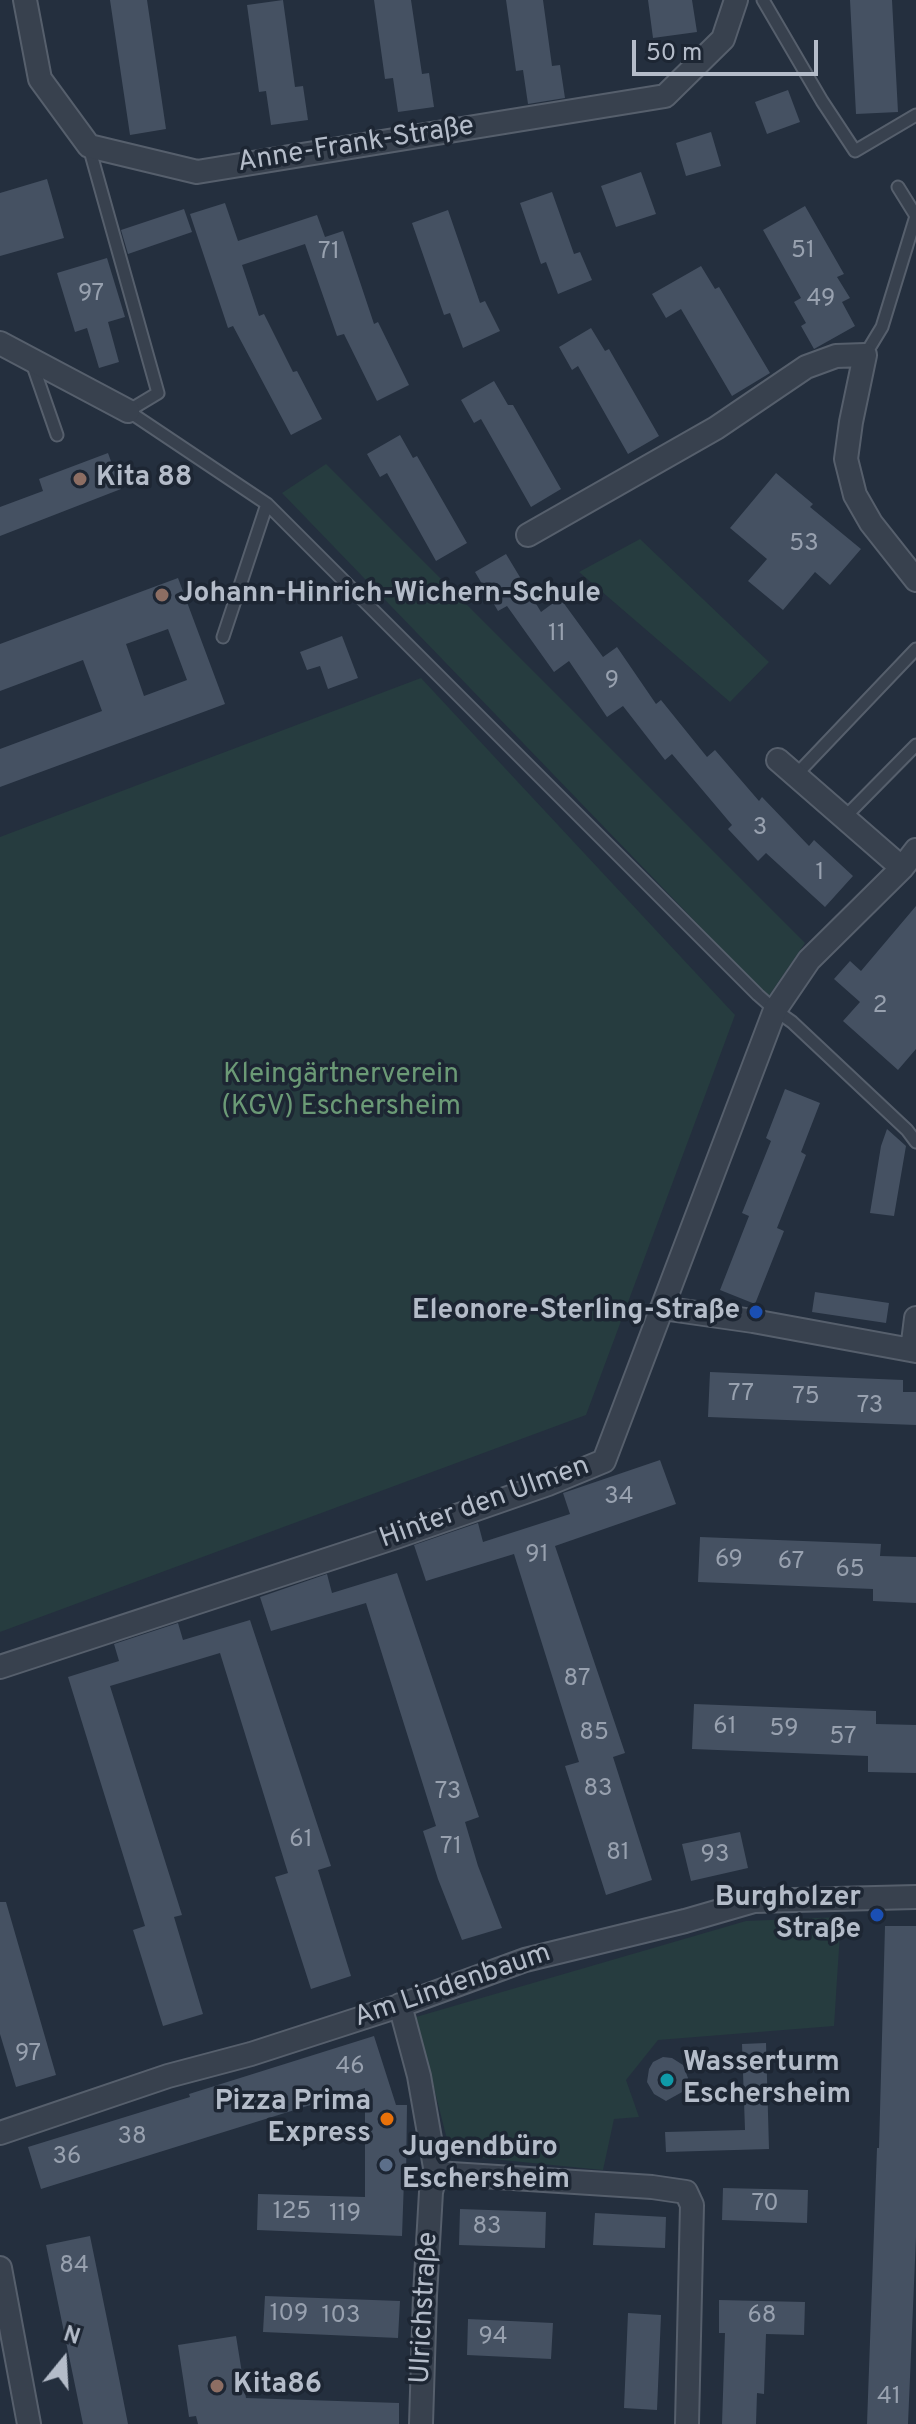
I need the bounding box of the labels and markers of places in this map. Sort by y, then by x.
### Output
place label: Kita 88 [96,462,192,496]
marker: Kita 88 [71,470,89,488]
place label: Johann-Hinrich-Wichern-Schule [178,578,601,612]
marker: Johann-Hinrich-Wichern-Schule [153,586,171,604]
place label: Eleonore-Sterling-Straße [412,1295,740,1329]
marker: Eleonore-Sterling-Straße [747,1303,765,1321]
place label: Burgholzer Straße [715,1882,861,1948]
marker: Burgholzer Straße [868,1906,886,1924]
place label: Wasserturm Eschersheim [683,2047,851,2113]
marker: Wasserturm Eschersheim [658,2071,676,2089]
place label: Pizza Prima Express [215,2086,371,2152]
marker: Pizza Prima Express [378,2110,396,2128]
place label: Jugendbüro Eschersheim [402,2132,570,2198]
marker: Jugendbüro Eschersheim [377,2156,395,2174]
place label: Kita86 [233,2369,322,2403]
marker: Kita86 [208,2377,226,2395]

